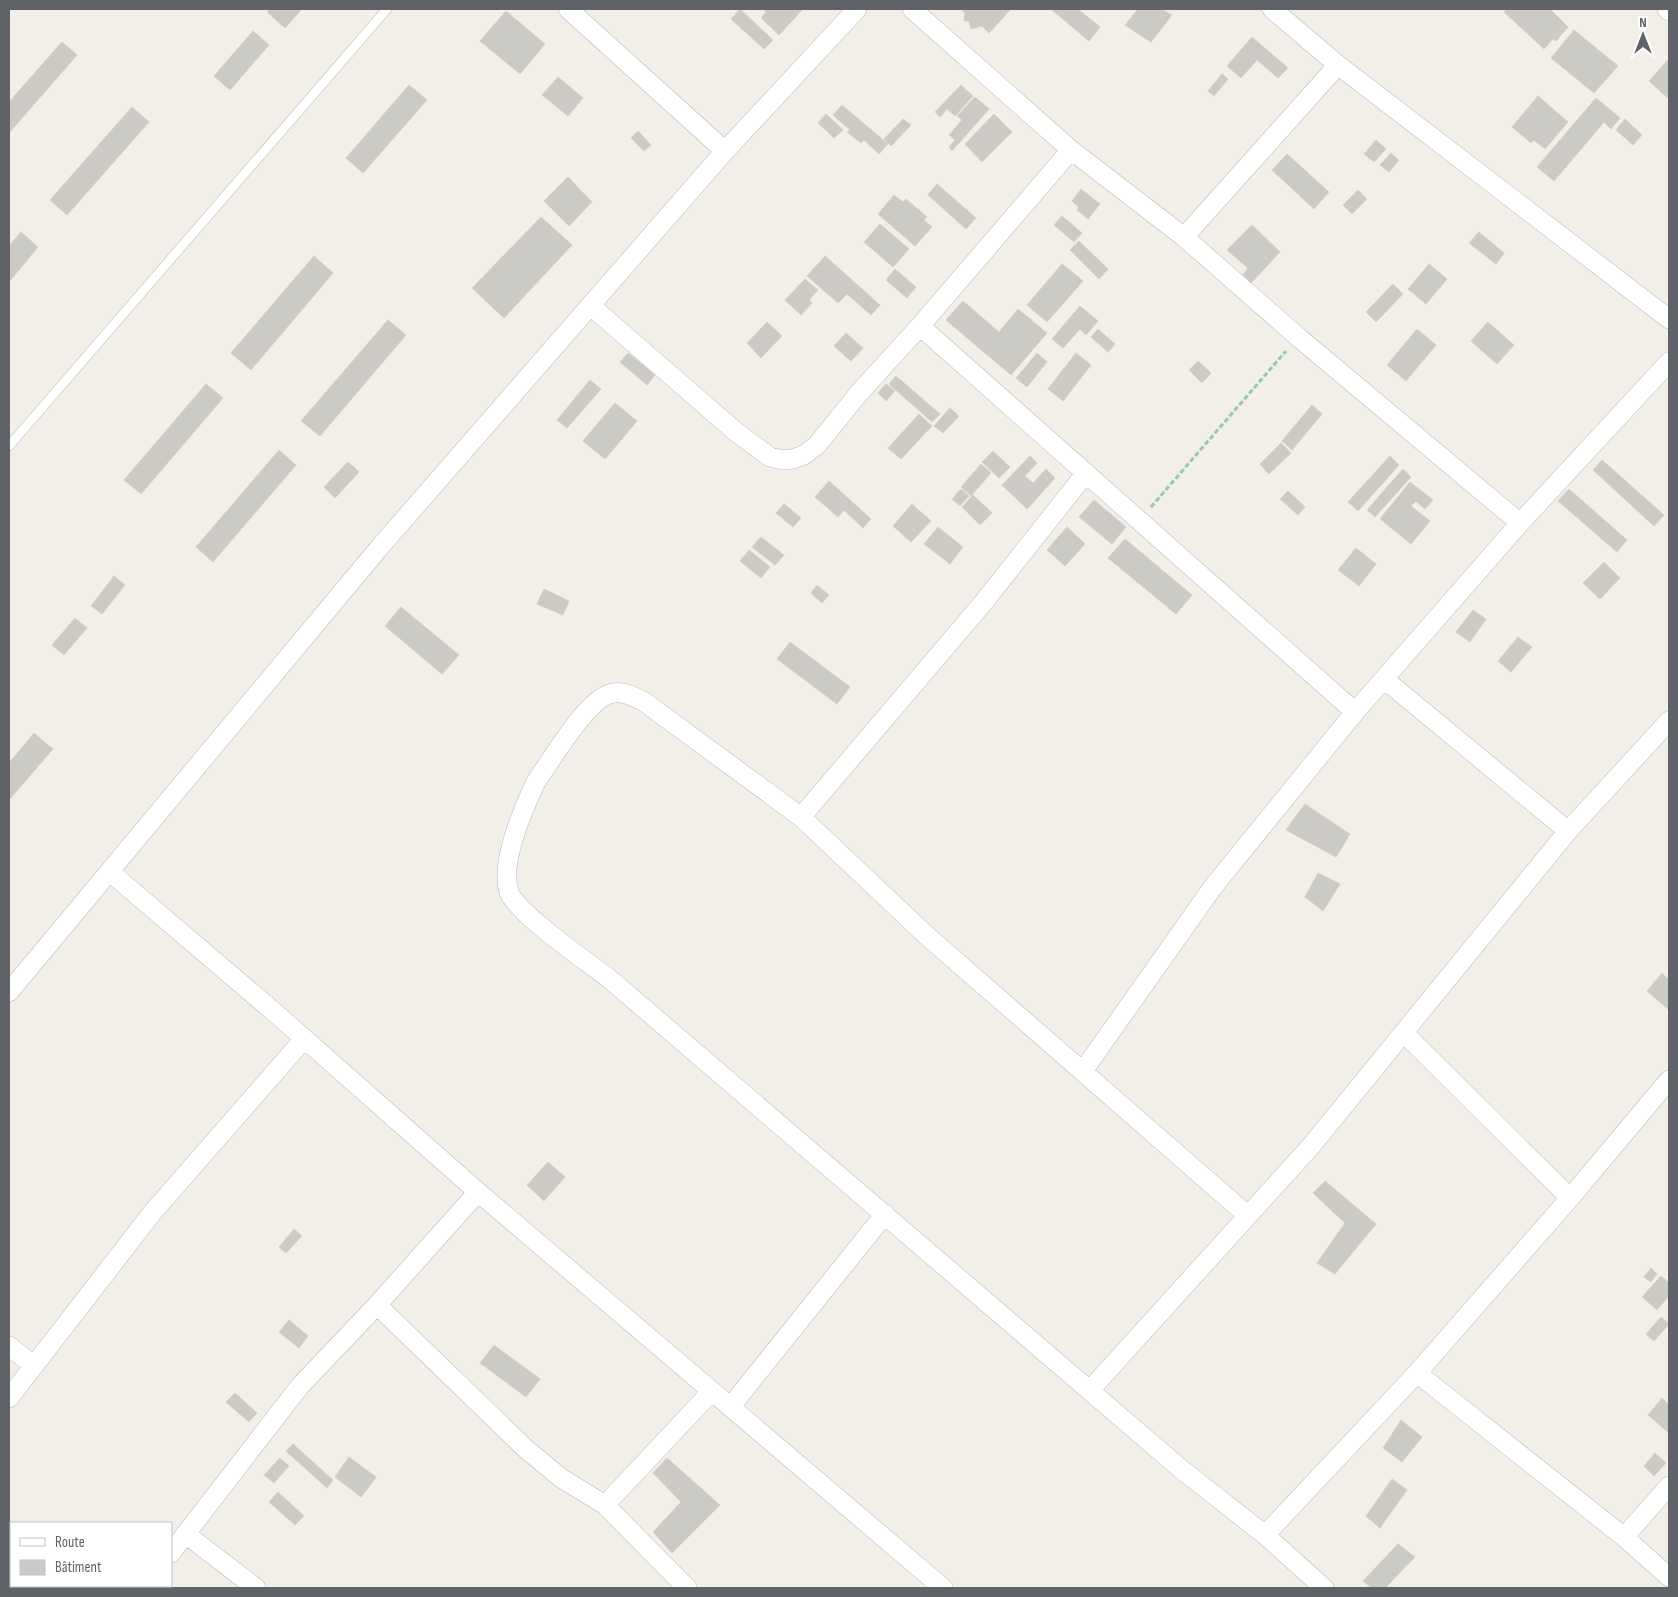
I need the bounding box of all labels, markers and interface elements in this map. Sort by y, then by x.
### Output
north arrow [1618,10,1668,60]
text: N [1639,14,1647,31]
legend [10,1522,172,1587]
text: Route [55,1533,85,1552]
text: Bâtiment [55,1558,102,1577]

